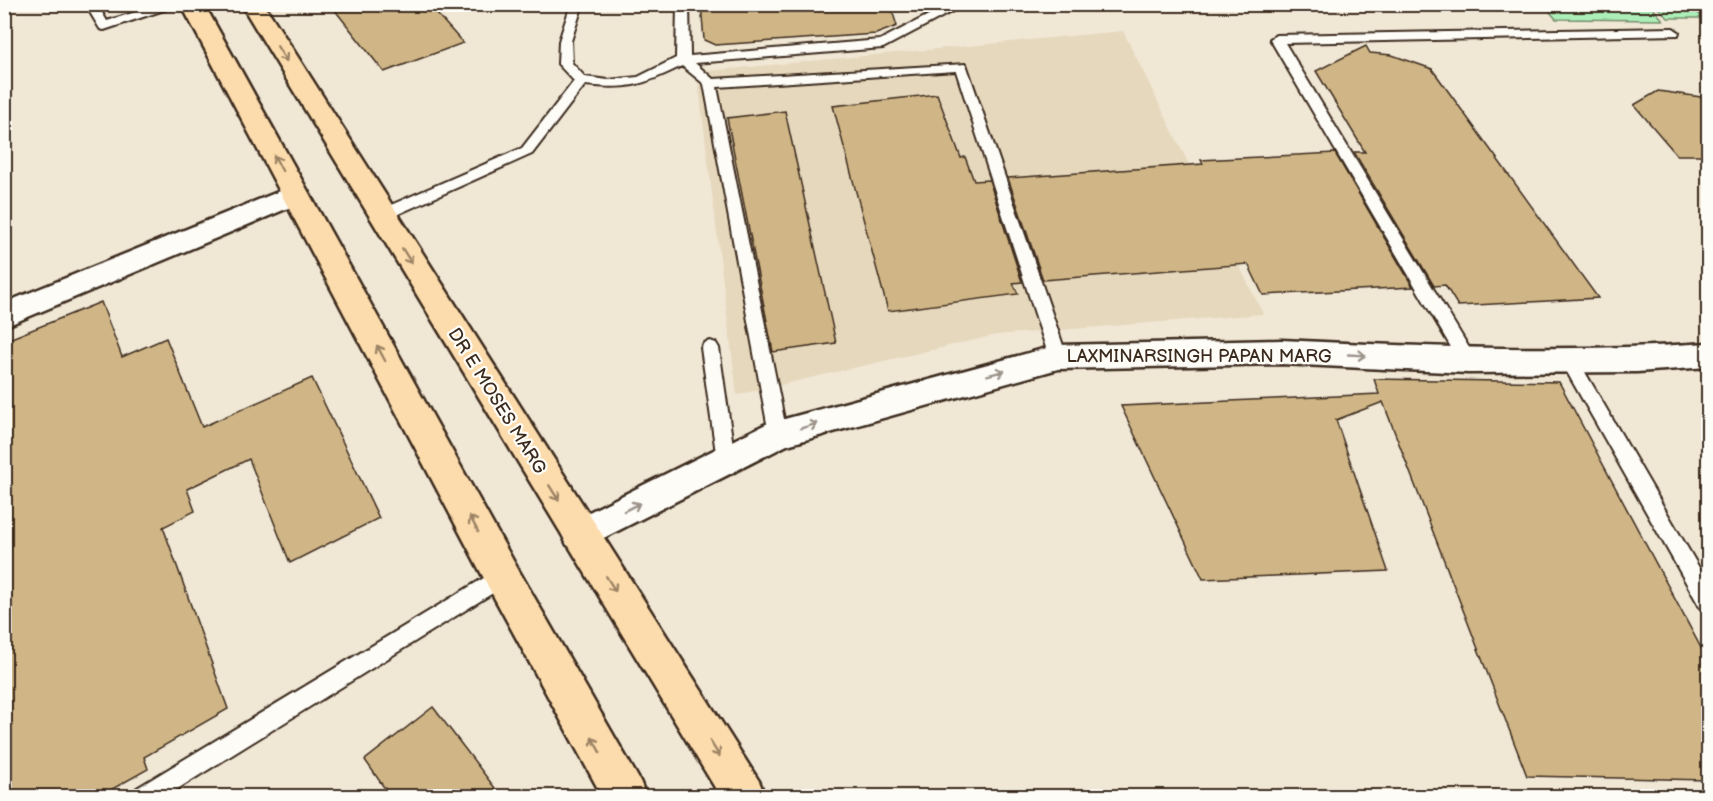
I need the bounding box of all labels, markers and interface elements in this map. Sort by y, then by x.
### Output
one-way arrow [277,45,289,62]
one-way arrow [272,154,283,172]
one-way arrow [402,247,414,264]
street label: DR E MOSES MARG [444,324,550,478]
one-way arrow [375,344,386,362]
street label: LAXMINARSINGH PAPAN MARG [1067,346,1331,367]
one-way arrow [1347,350,1366,361]
one-way arrow [986,367,1005,379]
one-way arrow [799,420,818,431]
one-way arrow [549,484,561,501]
one-way arrow [623,501,641,513]
one-way arrow [468,516,480,533]
one-way arrow [606,575,618,592]
one-way arrow [590,737,602,754]
one-way arrow [709,740,721,757]

